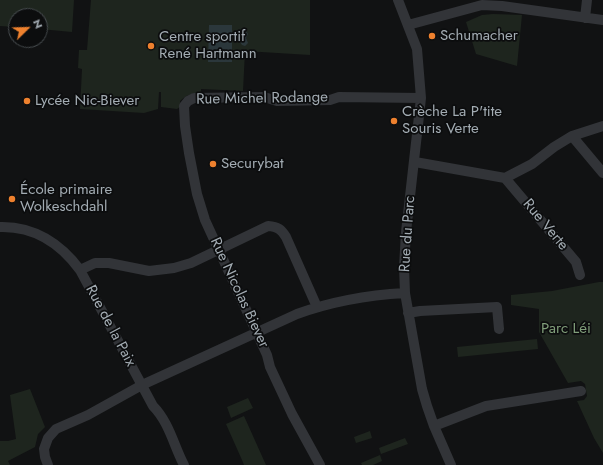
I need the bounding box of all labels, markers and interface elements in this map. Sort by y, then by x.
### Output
north arrow [8,8,48,48]
text: N [29,17,47,31]
place label: Schumacher [440,27,518,45]
place label: Centre sportif René Hartmann [159,28,257,63]
marker: Schumacher [427,31,437,41]
marker: Centre sportif René Hartmann [146,41,156,51]
street label: Rue Michel Rodange [196,89,328,109]
place label: Lycée Nic-Biever [35,92,139,110]
marker: Lycée Nic-Biever [22,96,32,106]
place label: Crèche La P'tite Souris Verte [402,103,502,138]
marker: Crèche La P'tite Souris Verte [389,116,399,126]
place label: Securybat [221,155,284,173]
marker: Securybat [208,159,218,169]
place label: École primaire Wolkeschdahl [20,181,112,216]
marker: École primaire Wolkeschdahl [7,194,17,204]
street label: Rue du Parc [396,195,420,273]
street label: Rue Verte [518,196,572,254]
street label: Rue Nicolas Biever [206,235,272,351]
street label: Rue de la Paix [81,282,139,370]
park label: Parc Léi [541,320,591,338]

